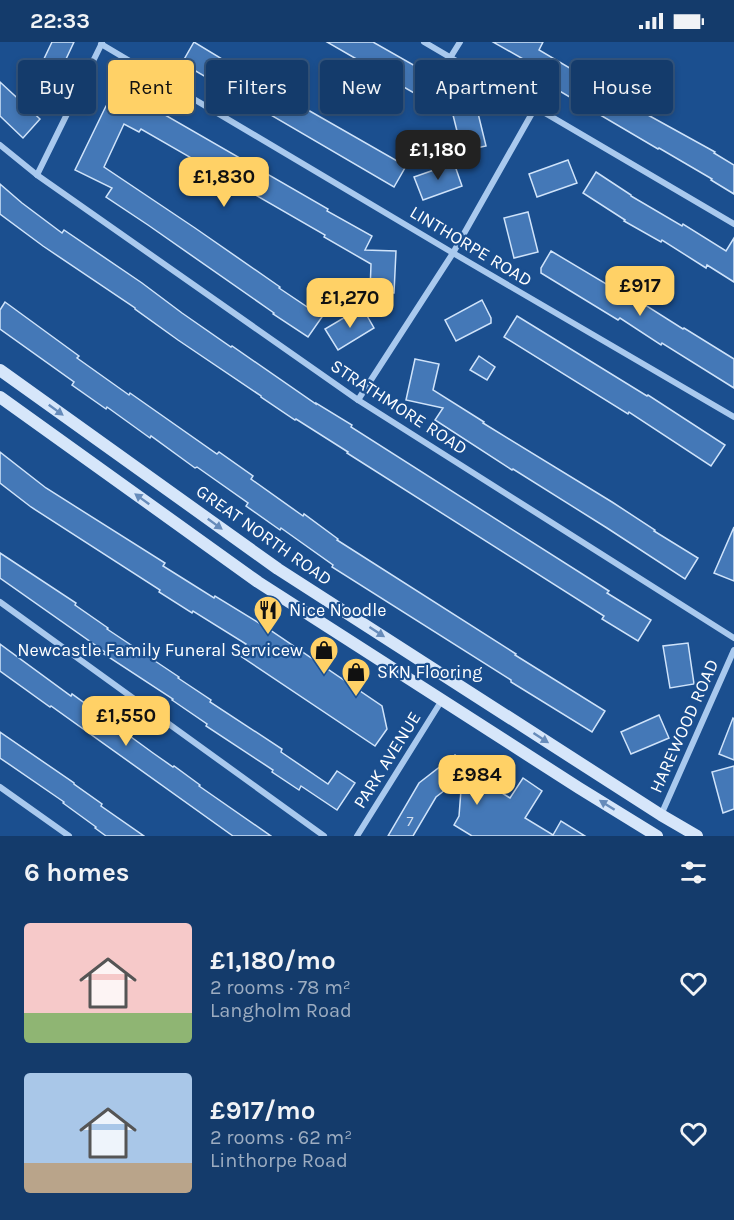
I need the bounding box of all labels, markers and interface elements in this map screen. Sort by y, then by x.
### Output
text: 22:33 [30,8,90,34]
chip: Buy [18,60,96,114]
chip: Rent [108,60,194,114]
chip: Filters [206,60,308,114]
chip: New [320,60,403,114]
chip: Apartment [415,60,559,114]
chip: House [571,60,673,114]
pin: £1,180 [389,130,487,181]
text: £1,180 [410,138,466,161]
pin: £1,830 [175,157,273,208]
text: £1,830 [193,165,255,188]
street label: LINTHORPE ROAD [406,201,536,291]
pin: £917 [604,266,676,317]
text: £917 [619,274,661,297]
pin: £1,270 [301,278,399,329]
text: £1,270 [321,286,379,309]
street label: STRATHMORE ROAD [326,355,472,459]
one-way arrow [49,404,64,416]
street label: GREAT NORTH ROAD [192,480,336,590]
one-way arrow [134,493,150,505]
one-way arrow [207,518,223,529]
restaurant icon: Nice Noodle [252,594,284,636]
place label: Nice Noodle [289,599,386,621]
one-way arrow [369,627,385,638]
shop icon: Newcastle Family Funeral Servicew [308,634,340,676]
place label: Newcastle Family Funeral Servicew [17,639,303,661]
shop icon: SKN Flooring [340,656,372,698]
street label: HAREWOOD ROAD [645,656,723,796]
place label: SKN Flooring [377,661,482,683]
pin: £1,550 [77,696,175,747]
text: £1,550 [96,704,156,727]
street label: PARK AVENUE [348,707,426,813]
one-way arrow [533,732,549,743]
pin: £984 [441,755,513,806]
text: £984 [452,763,502,786]
one-way arrow [599,800,615,811]
house number: 7 [406,812,414,830]
icon: filters [677,856,710,889]
text: 6 homes [24,857,129,888]
text: £1,180/mo [210,945,336,976]
icon: home [72,947,144,1019]
icon: heart [677,967,710,1000]
text: 2 rooms · 78 m² [210,976,351,999]
text: Langholm Road [210,999,352,1022]
text: £917/mo [210,1095,315,1126]
icon: home [72,1097,144,1169]
icon: heart [677,1117,710,1150]
text: 2 rooms · 62 m² [210,1126,352,1149]
text: Linthorpe Road [210,1149,348,1172]

